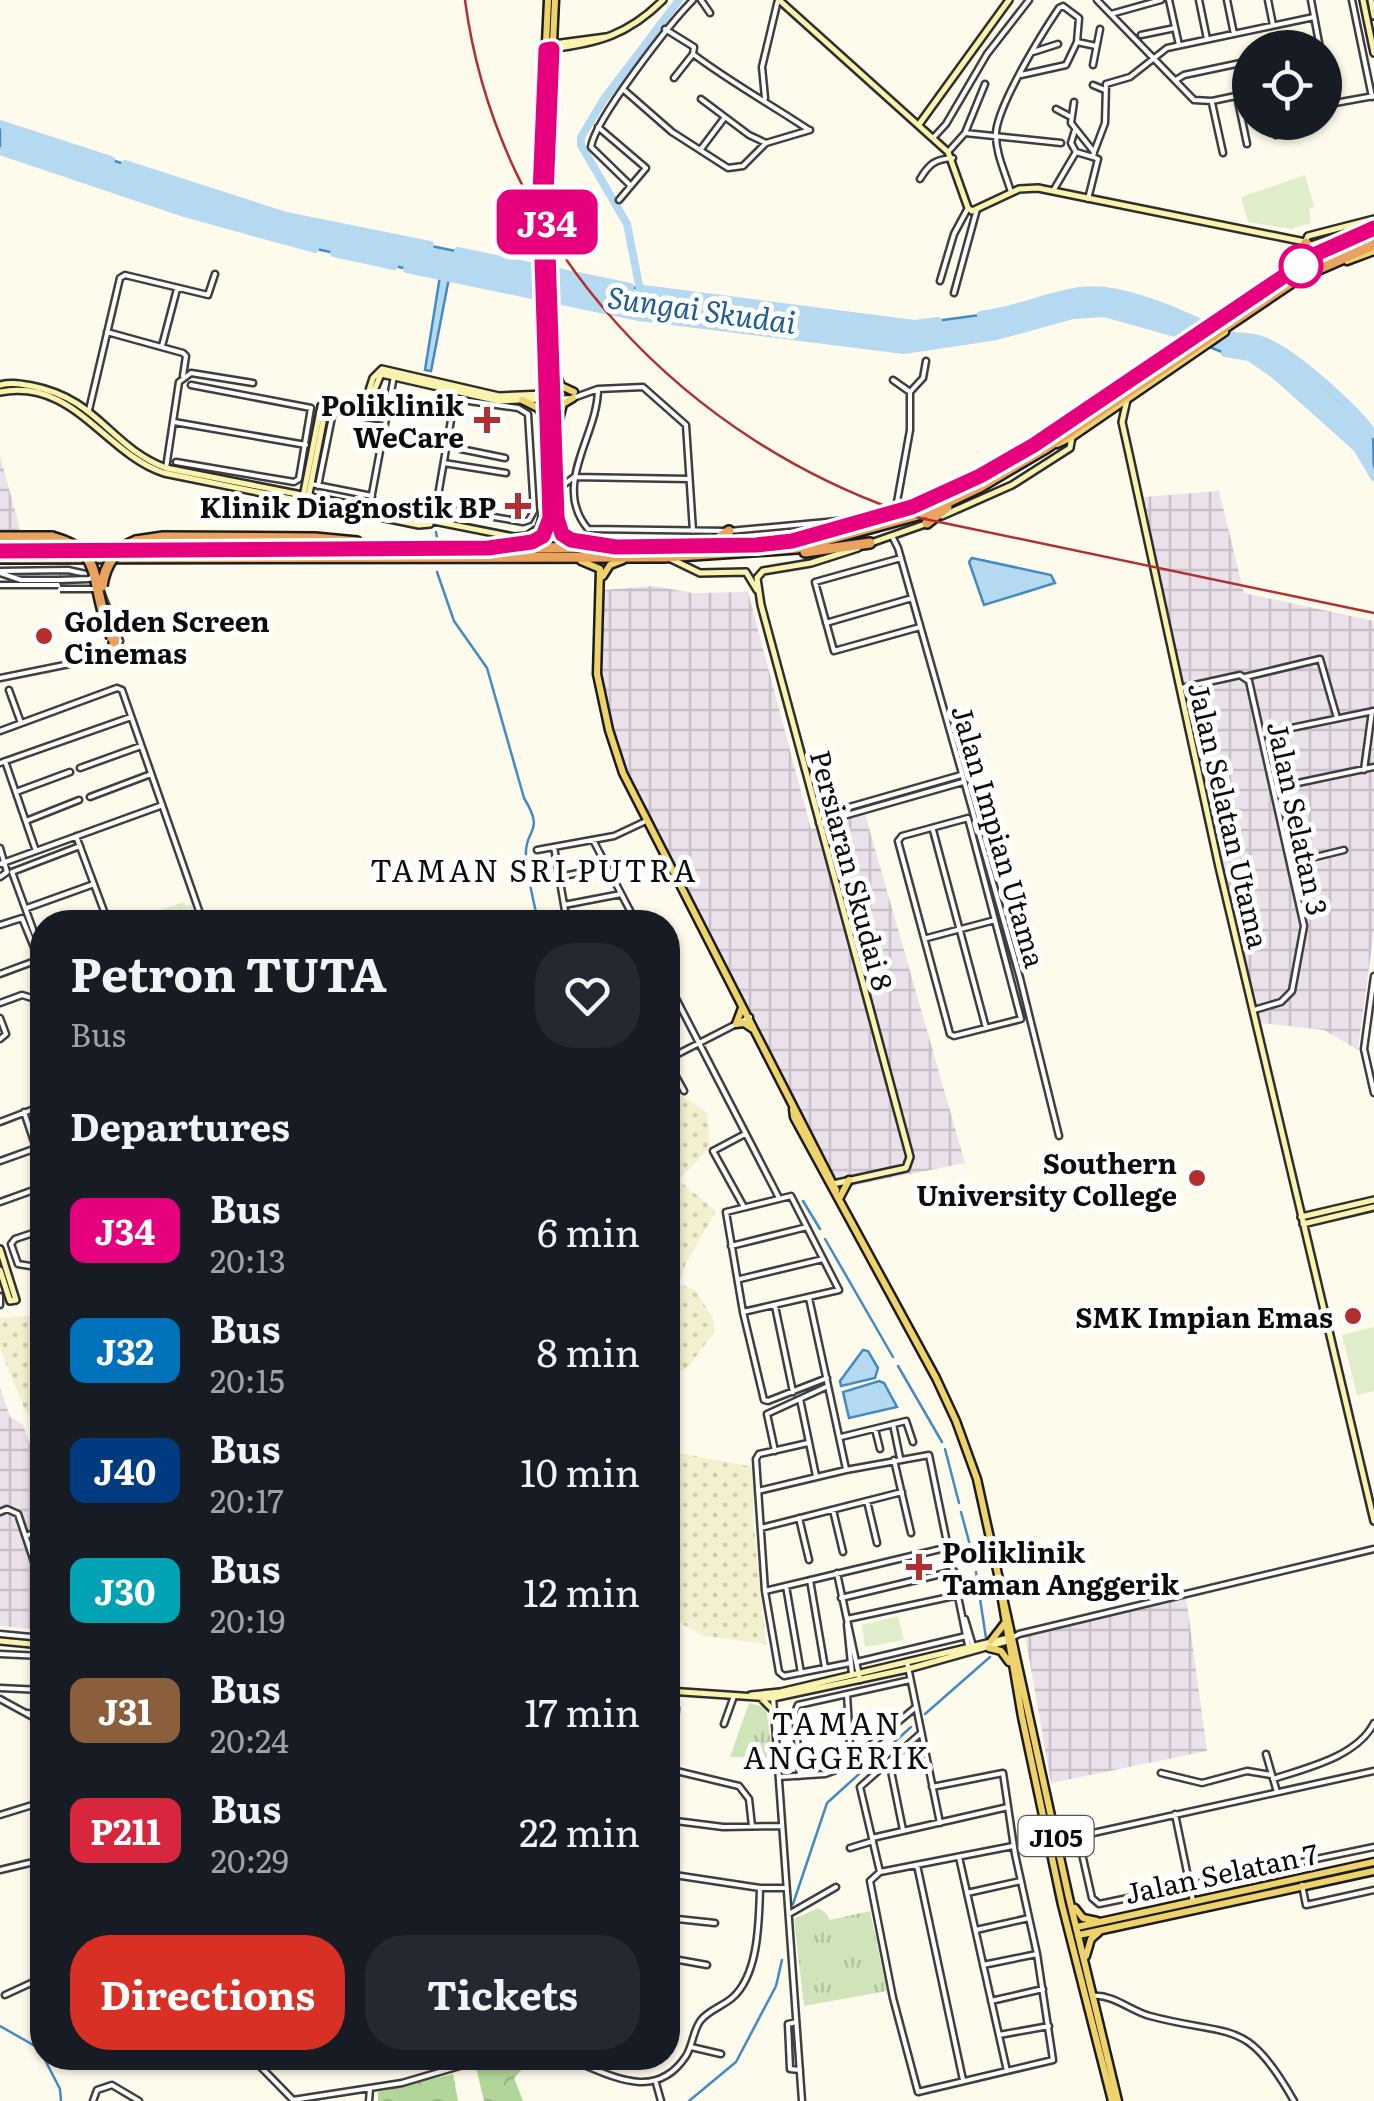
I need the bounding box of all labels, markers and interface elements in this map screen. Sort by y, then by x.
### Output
map controls [1232,30,1342,140]
button: locate [1232,30,1342,140]
line badge: J34 [490,190,604,254]
text: J34 [517,196,577,248]
unlabelled marker [1280,245,1322,287]
water label: Sungai Skudai [605,273,799,343]
place label: Poliklinik WeCare [321,383,464,457]
marker: Poliklinik WeCare [474,407,500,433]
place label: Klinik Diagnostik BP [200,485,496,527]
marker: Klinik Diagnostik BP [505,493,531,519]
place label: Golden Screen Cinemas [64,599,270,673]
marker: Golden Screen Cinemas [33,625,55,647]
street label: Jalan Selatan Utama [1179,678,1281,952]
street label: Jalan Impian Utama [942,700,1058,972]
street label: Jalan Selatan 3 [1258,717,1340,919]
street label: Persiaran Skudai 8 [801,745,905,995]
district label: TAMAN SRI PUTRA [370,847,698,891]
text: Petron TUTA [70,936,387,1007]
button: heart [535,943,640,1048]
text: Bus [70,1009,126,1057]
text: Departures [70,1096,290,1153]
place label: Southern University College [916,1141,1177,1215]
marker: Southern University College [1186,1167,1208,1189]
text: Bus [210,1178,281,1235]
text: 6 min [537,1202,640,1259]
text: J34 [95,1204,155,1256]
text: 20:13 [210,1235,286,1283]
place label: SMK Impian Emas [1075,1295,1333,1337]
text: Bus [210,1298,281,1355]
marker: SMK Impian Emas [1342,1305,1364,1327]
text: 8 min [537,1322,640,1379]
text: J32 [96,1324,154,1376]
text: 20:15 [210,1355,285,1403]
text: Bus [210,1418,281,1475]
text: 10 min [520,1442,640,1499]
text: J40 [94,1444,156,1496]
text: 20:17 [210,1475,284,1523]
place label: Poliklinik Taman Anggerik [942,1530,1179,1604]
text: Bus [210,1538,281,1595]
marker: Poliklinik Taman Anggerik [906,1554,932,1580]
text: 12 min [523,1562,640,1619]
text: J30 [94,1564,156,1616]
text: 20:19 [210,1595,285,1643]
text: Bus [210,1658,281,1715]
text: 17 min [524,1682,640,1739]
text: J31 [98,1684,152,1736]
district label: TAMAN ANGGERIK [743,1700,931,1778]
text: 20:24 [210,1715,289,1763]
text: Bus [211,1778,281,1835]
text: 22 min [519,1802,640,1859]
text: P211 [90,1804,161,1856]
road number: J105 [1018,1816,1094,1856]
street label: Jalan Selatan 7 [1121,1831,1321,1913]
text: 20:29 [211,1835,289,1883]
button: Directions [70,1935,345,2050]
button: Tickets [365,1935,640,2050]

